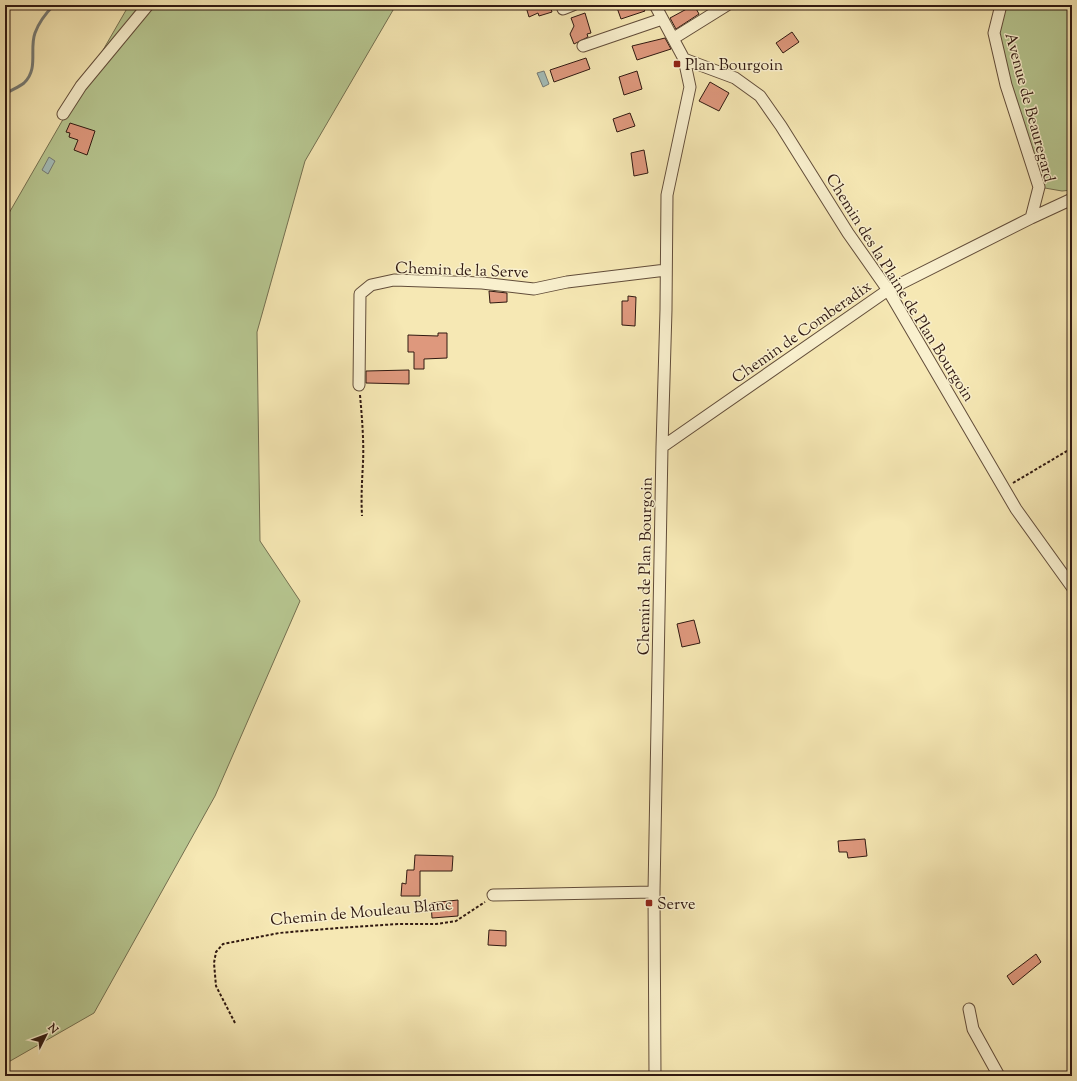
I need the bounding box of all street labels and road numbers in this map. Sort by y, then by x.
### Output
street label: Avenue de Beauregard [998,30,1060,185]
street label: Chemin des la Plaine de Plan Bourgoin [819,170,979,407]
street label: Chemin de la Serve [395,258,529,285]
street label: Chemin de Comberadix [728,276,877,390]
street label: Chemin de Plan Bourgoin [633,476,660,655]
street label: Chemin de Mouleau Blanc [269,894,453,933]

